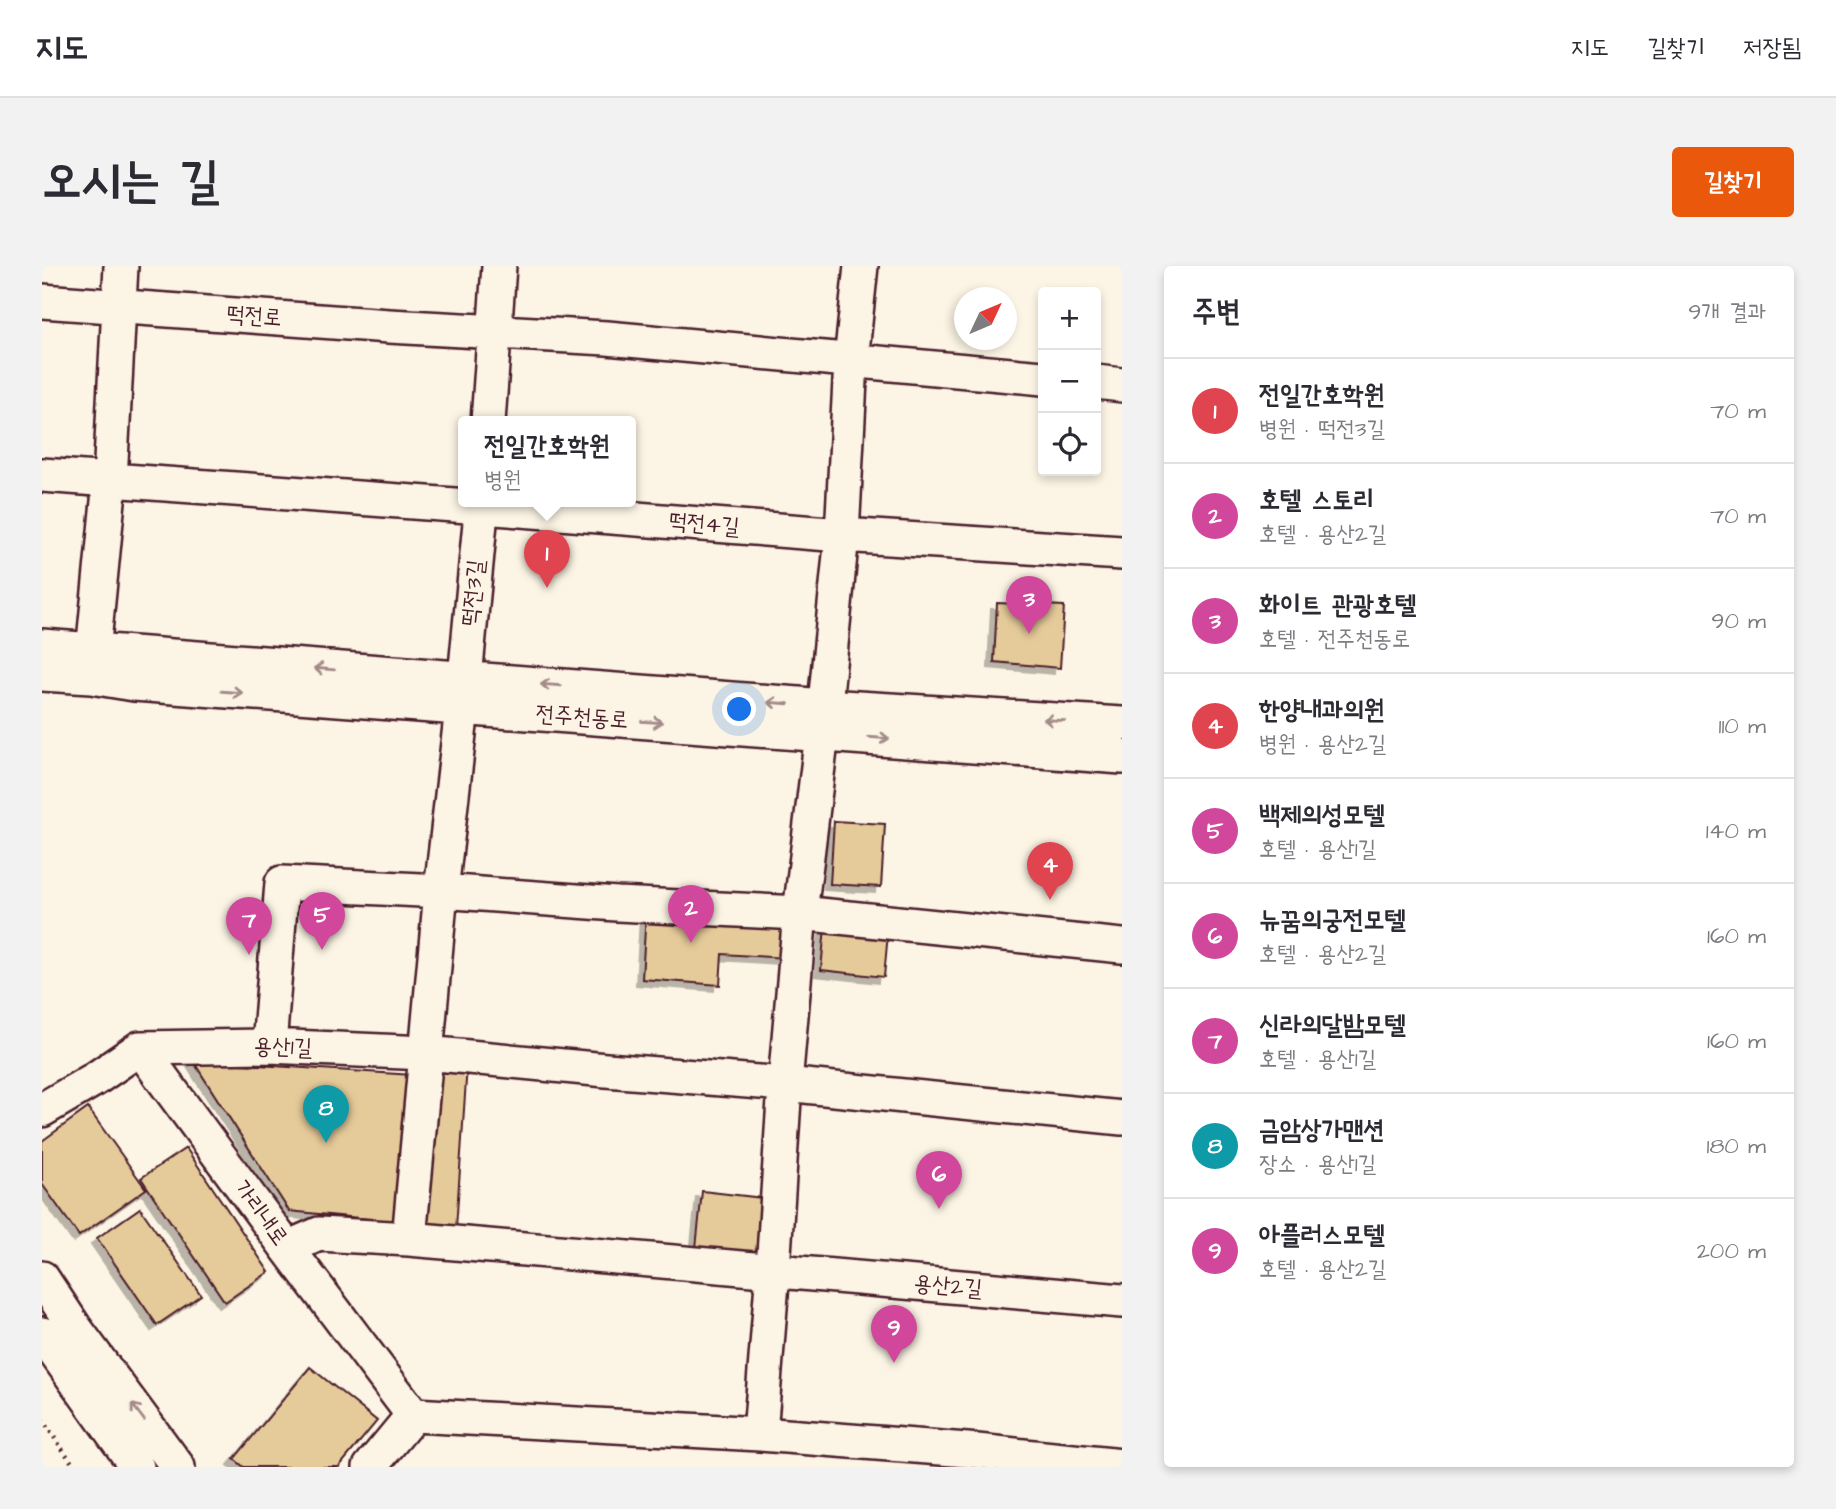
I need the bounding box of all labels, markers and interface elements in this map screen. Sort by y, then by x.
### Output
text: 지도 [35,25,88,71]
text: 지도 [1571,31,1609,65]
text: 길찾기 [1647,31,1705,65]
text: 저장됨 [1743,31,1801,65]
button: 길찾기 [1672,147,1794,217]
text: 오시는 길 [42,148,219,216]
north arrow [954,287,1017,350]
map controls [1038,287,1101,476]
button: + [1038,287,1101,350]
text: 주변 [1192,291,1240,333]
text: 9개 결과 [1688,296,1766,328]
street label: 떡전로 [225,298,283,334]
button: − [1038,350,1101,413]
text: 전일간호학원 [1259,377,1385,413]
text: 1 [1214,395,1216,427]
text: 70 m [1710,395,1766,427]
button: locate [1038,413,1101,476]
text: 병원 · 떡전3길 [1259,413,1385,445]
popup [458,416,636,507]
text: 전일간호학원 [484,428,610,464]
text: 병원 [484,464,521,496]
text: 호텔 스토리 [1259,482,1374,518]
text: 2 [1208,500,1222,532]
text: 70 m [1710,500,1766,532]
street label: 떡전4길 [667,505,741,543]
text: 호텔 · 용산2길 [1259,518,1386,550]
pin: 1 [524,530,570,588]
street label: 떡전3길 [454,558,492,628]
pin: 3 [1006,576,1052,634]
text: 화이트 관광호텔 [1259,587,1416,623]
text: 3 [1209,605,1221,637]
text: 90 m [1711,605,1766,637]
text: 호텔 · 전주천동로 [1259,623,1410,655]
one-way arrow [313,662,336,675]
one-way arrow [540,678,563,691]
one-way arrow [220,686,243,699]
your location [722,692,756,726]
text: 한양내과의원 [1259,692,1385,728]
one-way arrow [767,696,790,709]
street label: 전주천동로 [535,698,629,736]
text: 4 [1207,710,1223,742]
text: 110 m [1718,710,1766,742]
one-way arrow [1043,713,1066,726]
one-way arrow [640,716,663,729]
text: 병원 · 용산2길 [1259,728,1386,760]
one-way arrow [867,732,890,745]
text: 백제의성모텔 [1259,797,1385,833]
text: 5 [1207,815,1223,847]
text: 140 m [1706,815,1766,847]
text: 호텔 · 용산1길 [1259,833,1376,865]
pin: 4 [1027,842,1073,900]
pin: 2 [668,885,714,943]
pin: 5 [299,892,345,950]
pin: 7 [226,897,272,955]
text: 뉴꿈의궁전모텔 [1259,902,1405,938]
text: 6 [1208,920,1222,952]
text: 160 m [1707,920,1766,952]
text: 호텔 · 용산2길 [1259,938,1386,970]
text: 신라의달밤모텔 [1259,1007,1405,1043]
text: 7 [1208,1025,1222,1057]
text: 160 m [1707,1025,1766,1057]
street label: 용산1길 [253,1030,313,1064]
text: 호텔 · 용산1길 [1259,1043,1376,1075]
pin: 8 [303,1085,349,1143]
text: 금암상가맨션 [1259,1112,1385,1148]
text: 8 [1208,1130,1222,1162]
text: 180 m [1707,1130,1766,1162]
text: 장소 · 용산1길 [1259,1148,1376,1180]
pin: 6 [916,1151,962,1209]
street label: 가리내로 [226,1174,296,1252]
text: 아플러스모텔 [1259,1217,1385,1253]
text: 9 [1208,1235,1222,1267]
text: 200 m [1697,1235,1766,1267]
text: 호텔 · 용산2길 [1259,1253,1386,1285]
street label: 용산2길 [912,1267,984,1305]
pin: 9 [871,1305,917,1363]
one-way arrow [130,1403,145,1422]

